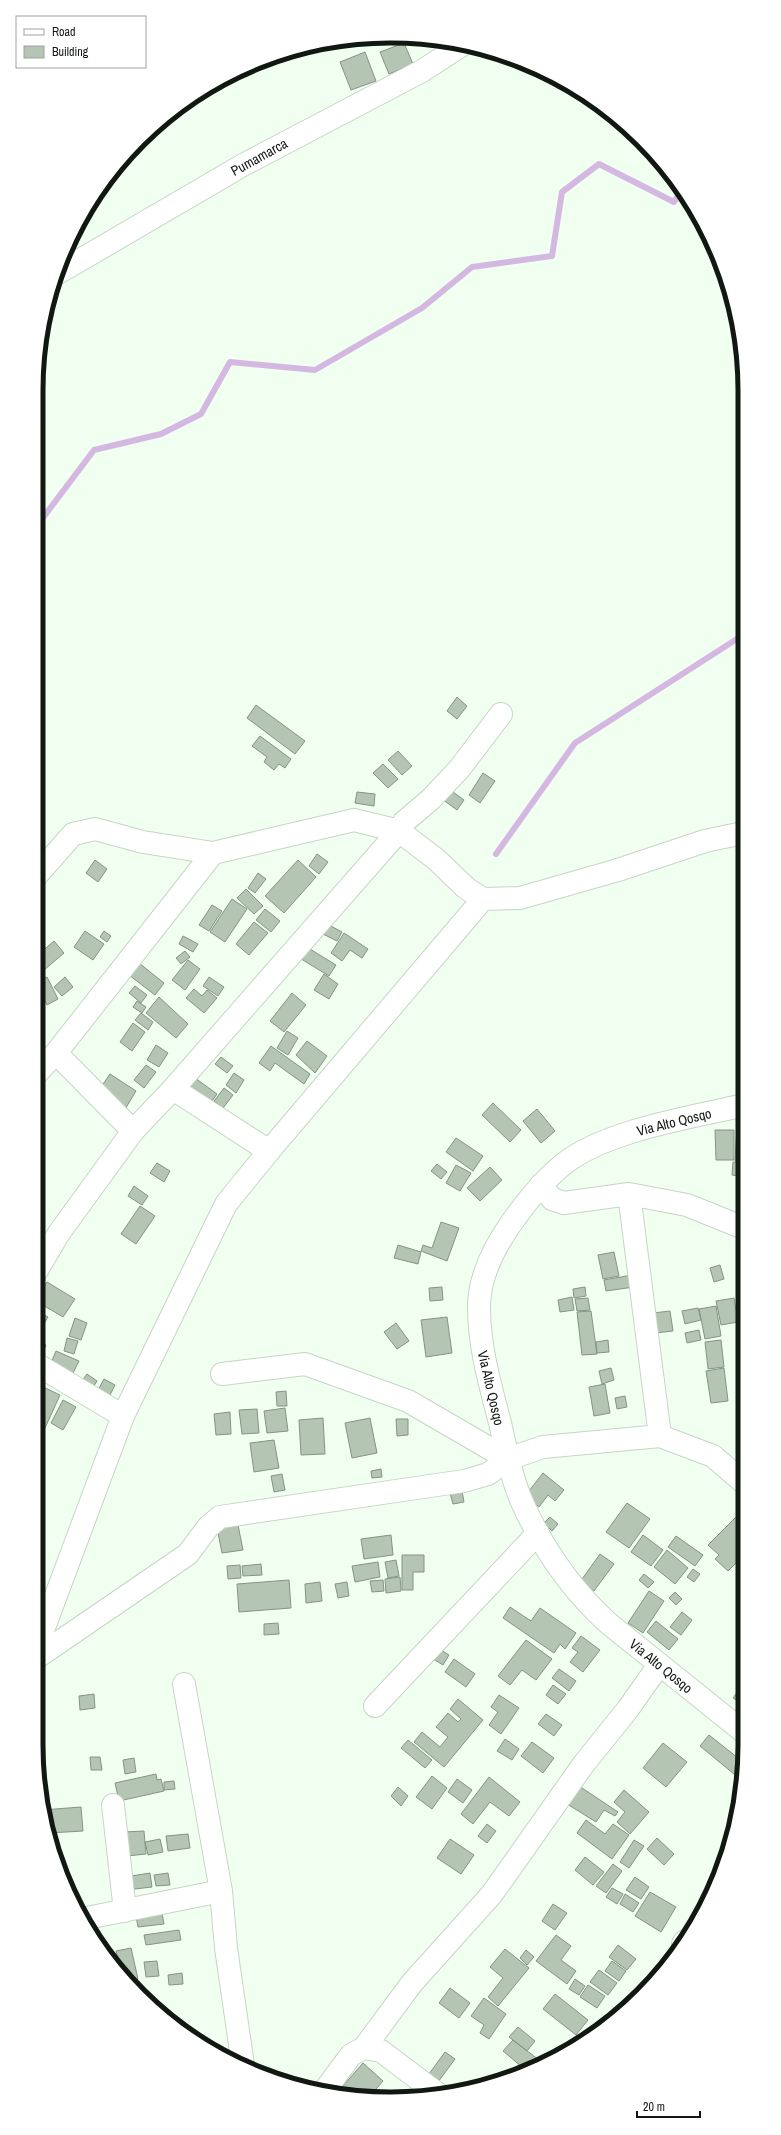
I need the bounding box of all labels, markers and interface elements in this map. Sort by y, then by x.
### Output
legend [16,16,146,68]
text: Road [52,24,76,40]
text: Building [52,44,89,60]
street label: Pumamarca [228,134,291,180]
street label: Via Alto Qosqo [635,1104,713,1140]
street label: Via Alto Qosqo [474,1349,508,1427]
street label: Via Alto Qosqo [626,1635,696,1697]
scale bar [637,2093,700,2119]
text: 20 m [643,2099,665,2115]

